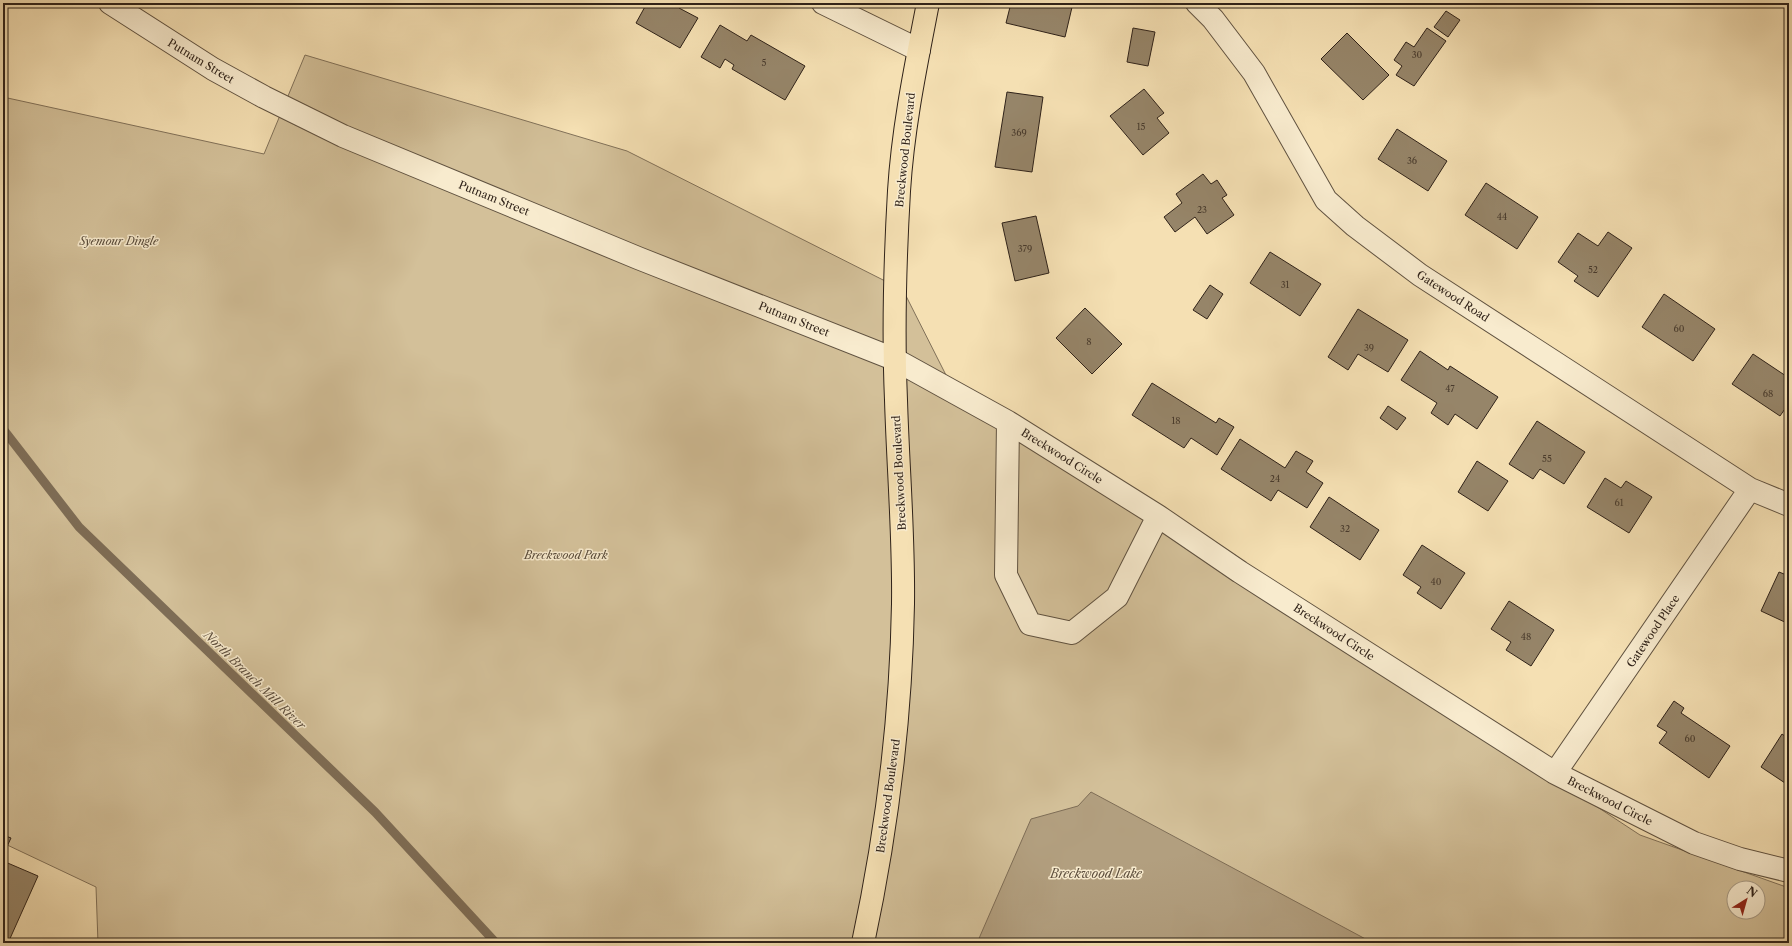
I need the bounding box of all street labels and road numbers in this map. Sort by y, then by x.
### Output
street label: Putnam Street [165,36,237,86]
street label: Breckwood Boulevard [892,92,918,208]
street label: Putnam Street [457,177,531,219]
street label: Gatewood Road [1414,267,1492,325]
street label: Putnam Street [757,298,831,340]
street label: Breckwood Boulevard [889,415,909,531]
street label: Breckwood Circle [1019,425,1105,487]
street label: Gatewood Place [1624,592,1682,670]
street label: Breckwood Circle [1291,601,1377,663]
street label: Breckwood Boulevard [873,738,903,854]
street label: Breckwood Circle [1565,774,1655,828]

